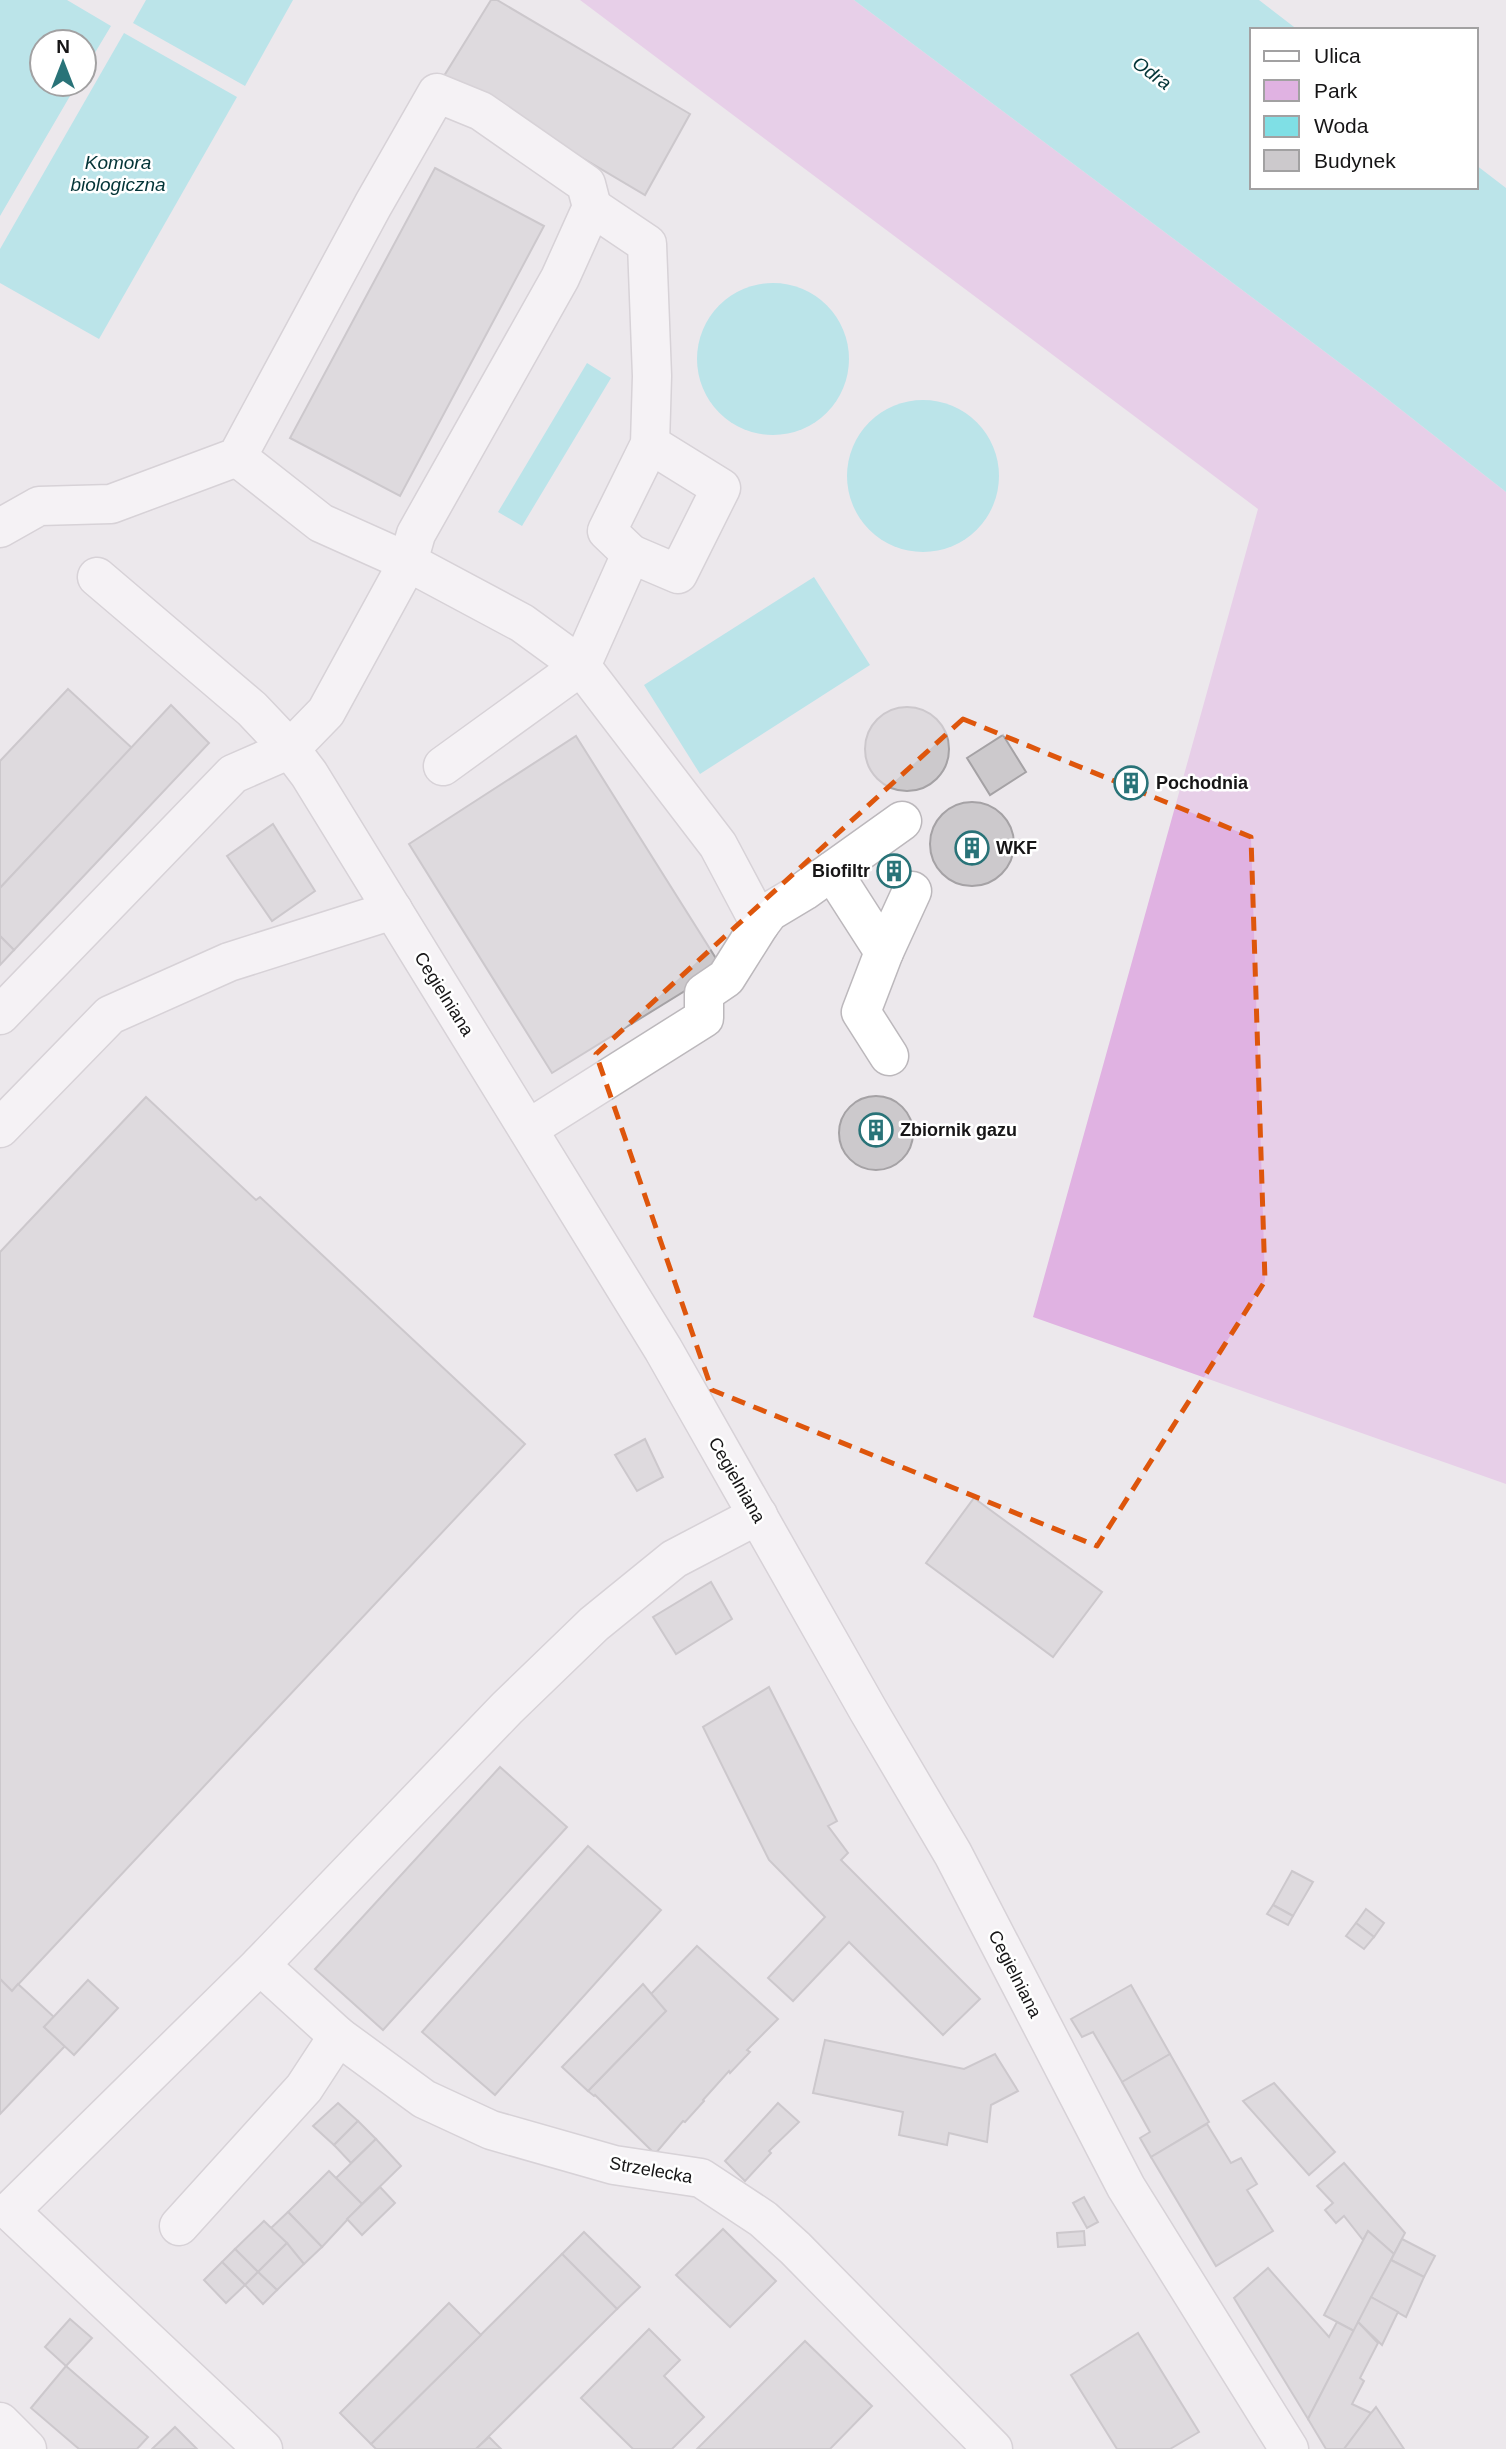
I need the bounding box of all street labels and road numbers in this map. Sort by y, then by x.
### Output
street label: Cegielniana [410,948,478,1040]
street label: Cegielniana [705,1434,770,1527]
street label: Cegielniana [985,1927,1046,2022]
street label: Strzelecka [608,2153,695,2187]

